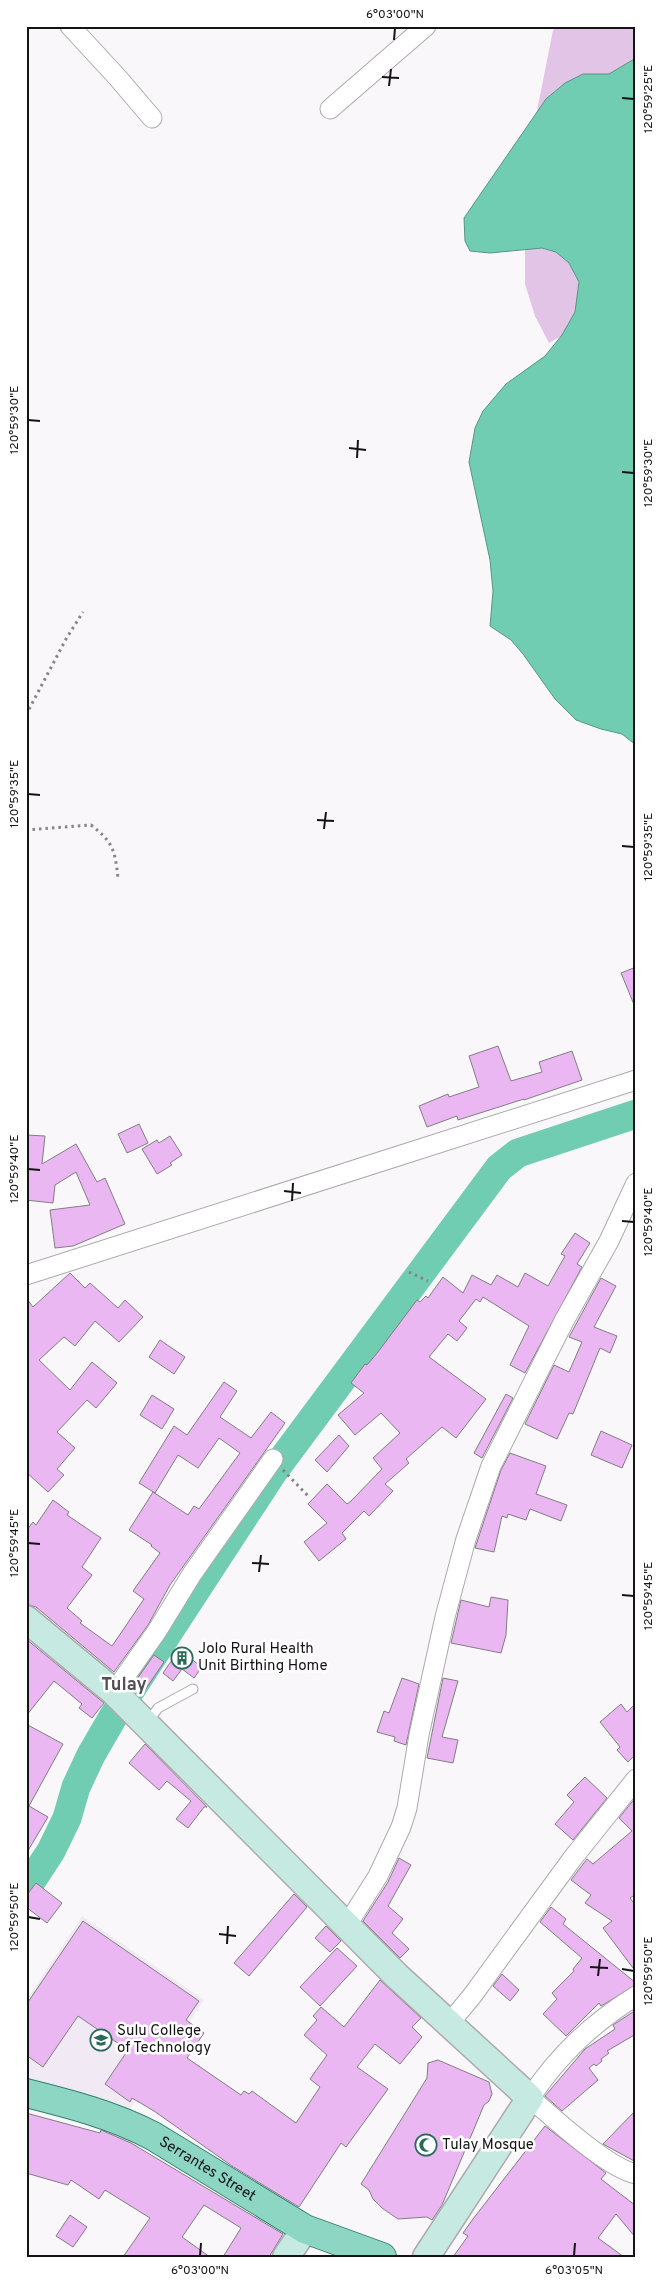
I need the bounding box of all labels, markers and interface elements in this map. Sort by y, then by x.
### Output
text: 6°03'00"N [366,7,424,23]
text: 120°59'25"E [641,65,657,133]
text: 120°59'30"E [7,386,23,454]
text: 120°59'30"E [641,439,657,507]
text: 120°59'35"E [7,760,23,828]
text: 120°59'35"E [641,813,657,881]
text: 120°59'40"E [7,1135,23,1203]
text: 120°59'40"E [641,1188,657,1256]
text: 120°59'45"E [7,1509,23,1577]
text: 120°59'45"E [641,1562,657,1630]
place label: Jolo Rural Health Unit Birthing Home [198,1640,328,1676]
building icon: Jolo Rural Health Unit Birthing Home [170,1646,194,1670]
district label: Tulay [101,1674,147,1697]
text: 120°59'50"E [7,1883,23,1951]
text: 120°59'50"E [641,1937,657,2005]
place label: Sulu College of Technology [117,2022,211,2058]
school or university icon: Sulu College of Technology [89,2028,113,2052]
street label: Serrantes Street [155,2132,259,2206]
mosque icon: Tulay Mosque [414,2133,438,2157]
place label: Tulay Mosque [442,2136,534,2155]
text: 6°03'00"N [171,2263,229,2279]
text: 6°03'05"N [545,2263,603,2279]

